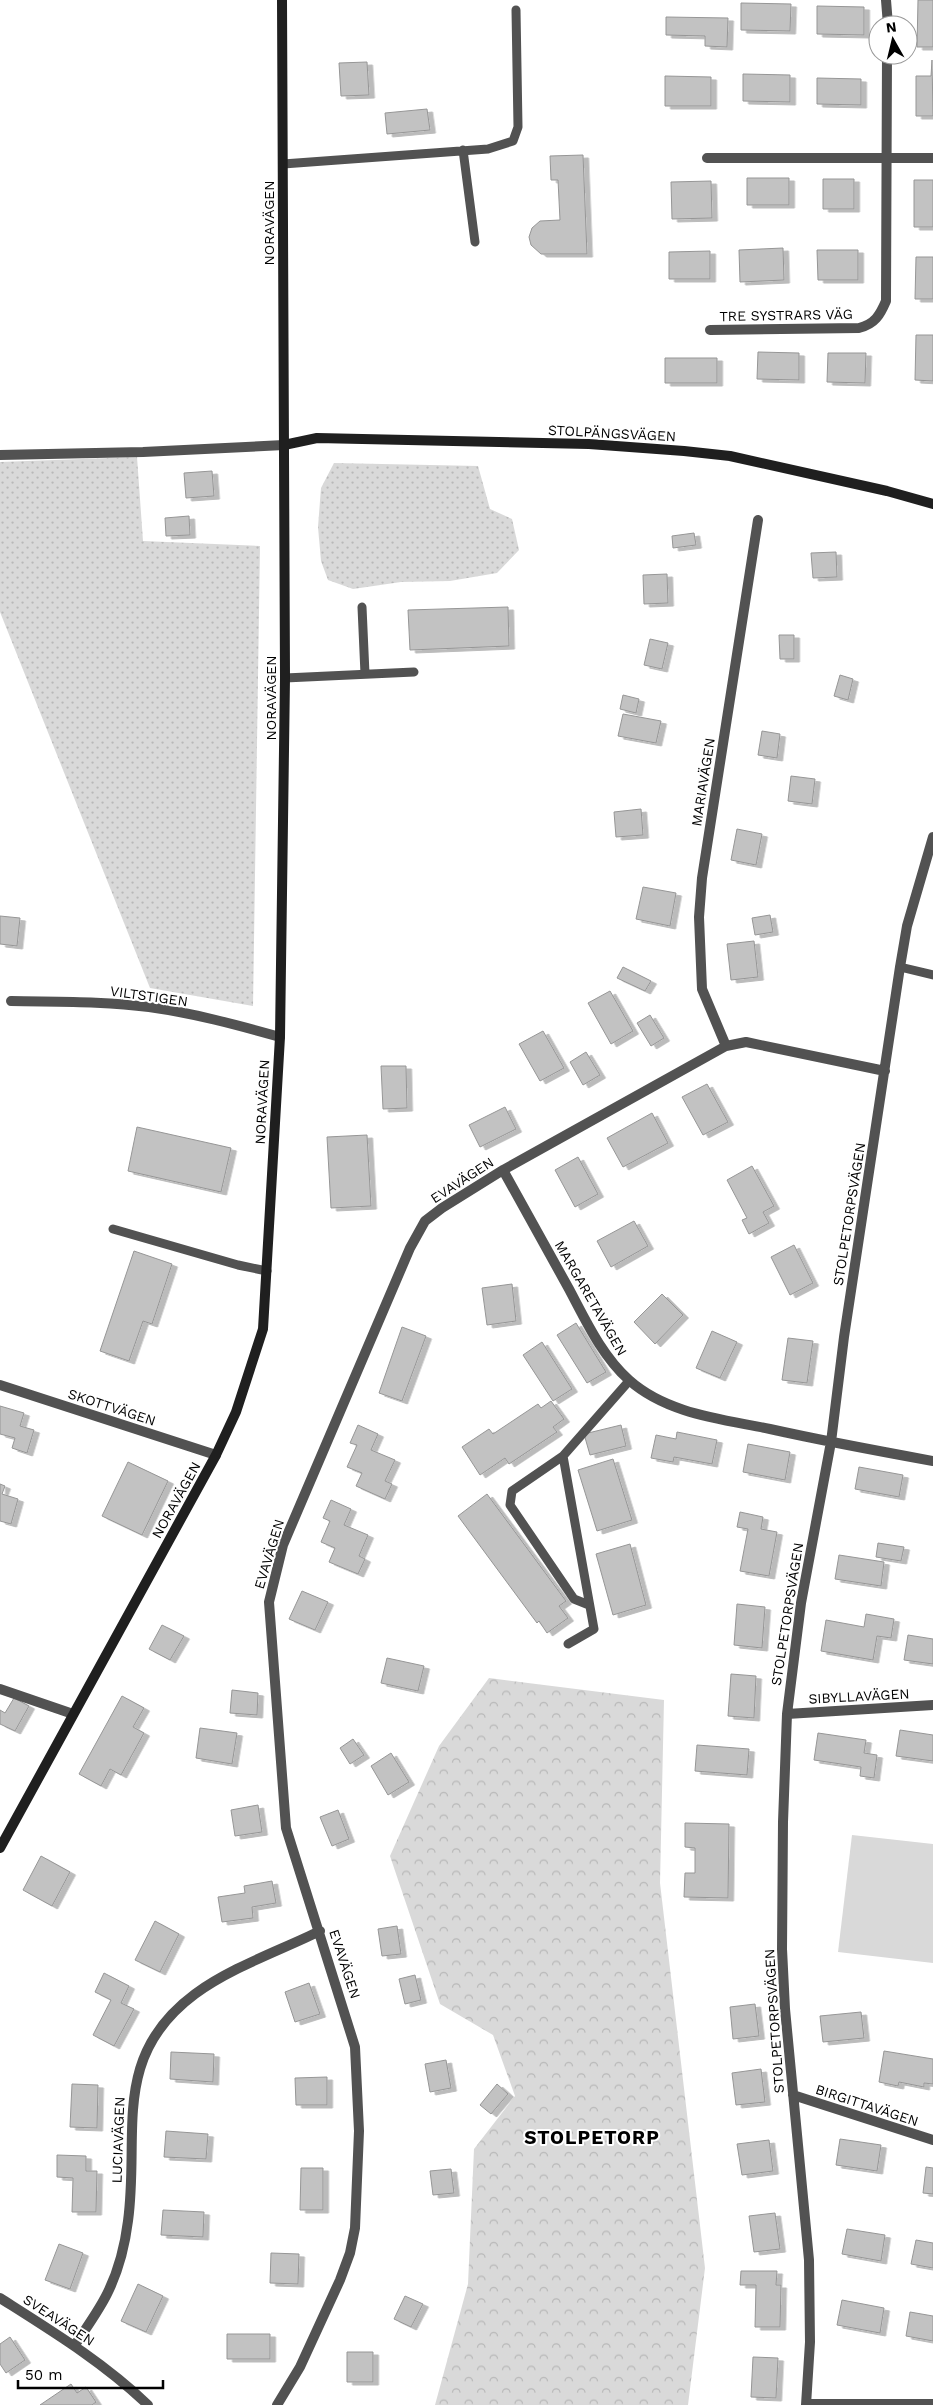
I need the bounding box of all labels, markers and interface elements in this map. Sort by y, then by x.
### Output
north arrow [868,15,918,65]
text: N [885,18,897,36]
street label: NORAVÄGEN [261,181,277,265]
street label: TRE SYSTRARS VÄG [719,306,853,324]
street label: STOLPÄNGSVÄGEN [547,422,677,444]
street label: NORAVÄGEN [263,656,279,740]
street label: MARIAVÄGEN [688,737,718,827]
street label: VILTSTIGEN [109,983,189,1009]
street label: NORAVÄGEN [252,1059,272,1145]
street label: STOLPETORPSVÄGEN [830,1141,868,1287]
street label: EVAVÄGEN [427,1154,497,1206]
street label: MARGARETAVÄGEN [552,1238,630,1358]
street label: SKOTTVÄGEN [66,1385,158,1429]
street label: NORAVÄGEN [148,1459,204,1541]
street label: EVAVÄGEN [251,1517,287,1591]
street label: STOLPETORPSVÄGEN [768,1541,806,1687]
street label: SIBYLLAVÄGEN [808,1685,910,1707]
street label: EVAVÄGEN [326,1927,364,2001]
street label: STOLPETORPSVÄGEN [761,1948,787,2094]
street label: BIRGITTAVÄGEN [813,2081,921,2129]
street label: LUCIAVÄGEN [108,2096,128,2184]
district label: STOLPETORP [524,2126,660,2149]
street label: SVEAVÄGEN [20,2291,98,2349]
scale bar [18,2358,162,2390]
text: 50 m [25,2366,62,2384]

